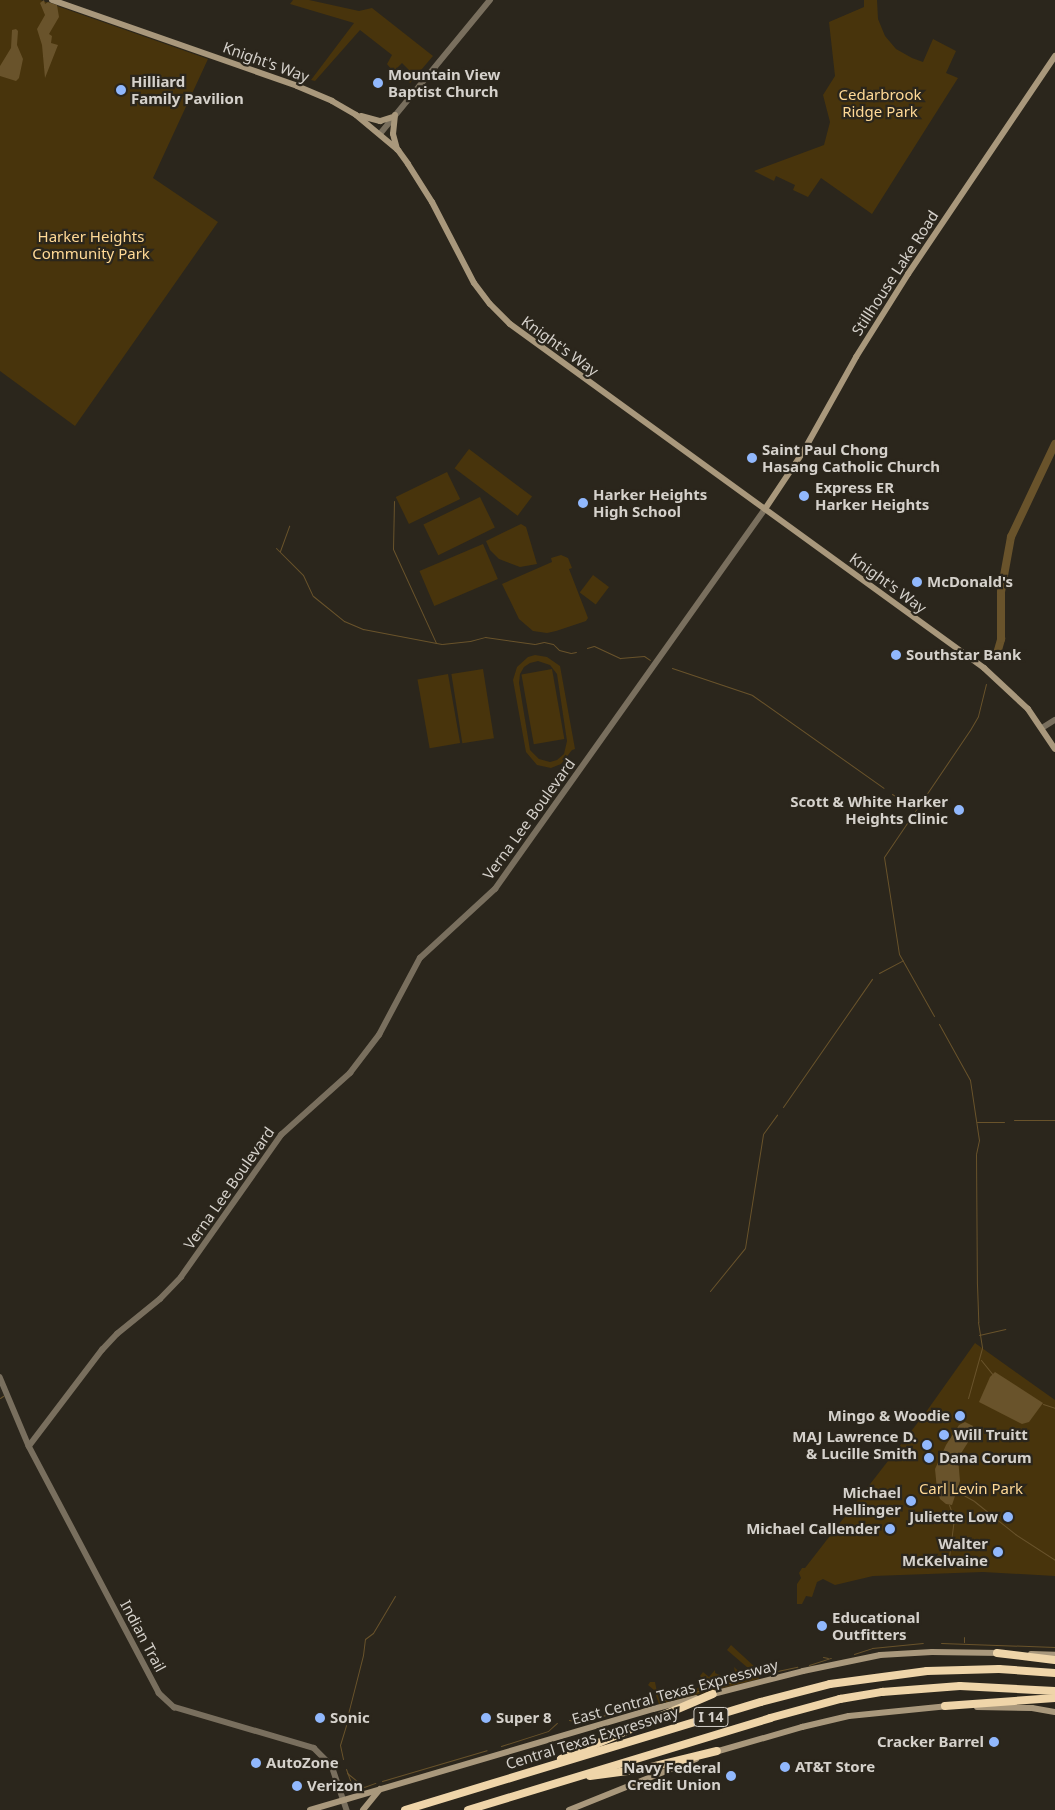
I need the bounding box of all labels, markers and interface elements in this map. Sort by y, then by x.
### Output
street label: Knight's Way [220,38,312,86]
place label: Mountain View Baptist Church [388,65,500,100]
place label: Hilliard Family Pavilion [131,72,244,107]
marker: Mountain View Baptist Church [372,77,384,89]
marker: Hilliard Family Pavilion [115,84,127,96]
park label: Cedarbrook Ridge Park [838,85,922,120]
street label: Stillhouse Lake Road [848,207,942,339]
park label: Harker Heights Community Park [32,227,150,262]
street label: Knight's Way [518,312,602,380]
place label: Saint Paul Chong Hasang Catholic Church [762,440,940,475]
marker: Saint Paul Chong Hasang Catholic Church [746,452,758,464]
place label: Express ER Harker Heights [815,478,929,513]
place label: Harker Heights High School [593,485,707,520]
marker: Express ER Harker Heights [797,489,811,503]
marker: Harker Heights High School [577,497,589,509]
street label: Knight's Way [846,549,930,617]
place label: McDonald's [927,573,1013,591]
marker: McDonald's [911,576,923,588]
place label: Southstar Bank [906,646,1021,664]
marker: Southstar Bank [890,649,902,661]
street label: Verna Lee Boulevard [479,755,579,883]
place label: Scott & White Harker Heights Clinic [790,792,948,827]
marker: Scott & White Harker Heights Clinic [952,803,966,817]
street label: Verna Lee Boulevard [180,1123,278,1253]
place label: Mingo & Woodie [828,1407,950,1425]
marker: Mingo & Woodie [954,1410,966,1422]
place label: Will Truitt [954,1426,1028,1444]
place label: MAJ Lawrence D. & Lucille Smith [792,1427,917,1462]
marker: Will Truitt [938,1429,950,1441]
marker: MAJ Lawrence D. & Lucille Smith [921,1439,933,1451]
place label: Dana Corum [939,1449,1032,1467]
marker: Dana Corum [923,1452,935,1464]
park label: Carl Levin Park [919,1480,1023,1498]
place label: Michael Hellinger [832,1483,901,1518]
marker: Michael Hellinger [905,1495,917,1507]
place label: Juliette Low [909,1508,998,1526]
marker: Juliette Low [1002,1511,1014,1523]
place label: Michael Callender [746,1520,880,1538]
marker: Michael Callender [884,1523,896,1535]
place label: Walter McKelvaine [902,1534,988,1569]
marker: Walter McKelvaine [992,1546,1004,1558]
street label: Indian Trail [117,1597,169,1675]
place label: Educational Outfitters [832,1608,920,1643]
marker: Educational Outfitters [816,1620,828,1632]
street label: East Central Texas Expressway [570,1656,780,1728]
street label: Central Texas Expressway [503,1703,681,1773]
road number: I 14 [692,1705,730,1728]
place label: Sonic [330,1709,370,1727]
place label: Super 8 [496,1709,552,1727]
marker: Sonic [314,1712,326,1724]
marker: Super 8 [480,1712,492,1724]
place label: Cracker Barrel [877,1733,984,1751]
marker: Cracker Barrel [988,1736,1000,1748]
place label: AutoZone [266,1754,339,1772]
marker: AutoZone [250,1757,262,1769]
place label: Navy Federal Credit Union [623,1758,721,1793]
place label: AT&T Store [795,1758,875,1776]
marker: AT&T Store [779,1761,791,1773]
marker: Navy Federal Credit Union [725,1770,737,1782]
place label: Verizon [307,1777,363,1795]
marker: Verizon [291,1780,303,1792]

